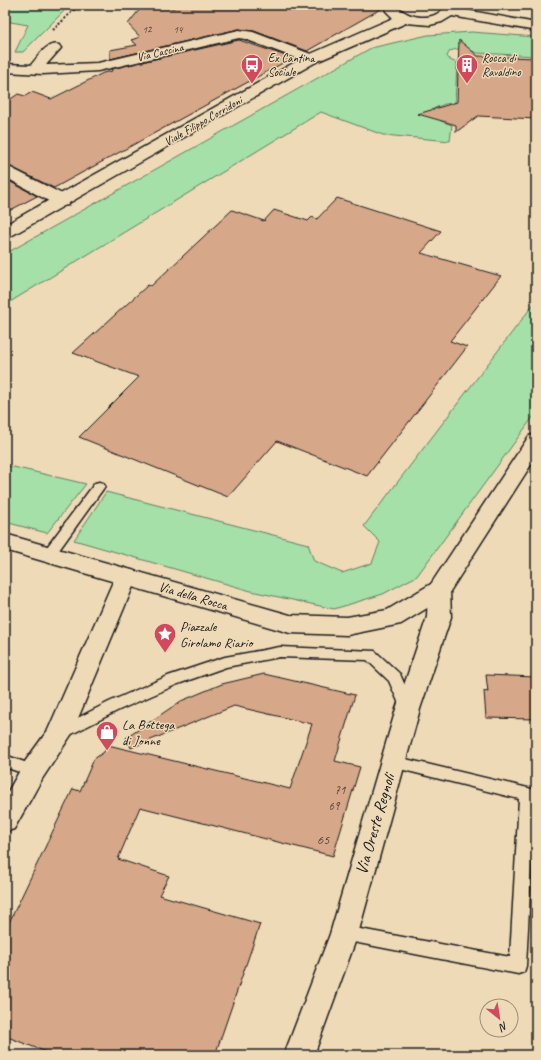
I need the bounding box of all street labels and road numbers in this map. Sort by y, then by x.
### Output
street label: Via Cascina [135,39,186,65]
street label: Viale Filippo Corridoni [161,91,246,150]
street label: Via della Rocca [157,578,231,614]
street label: Via Oreste Regnoli [351,769,400,877]

